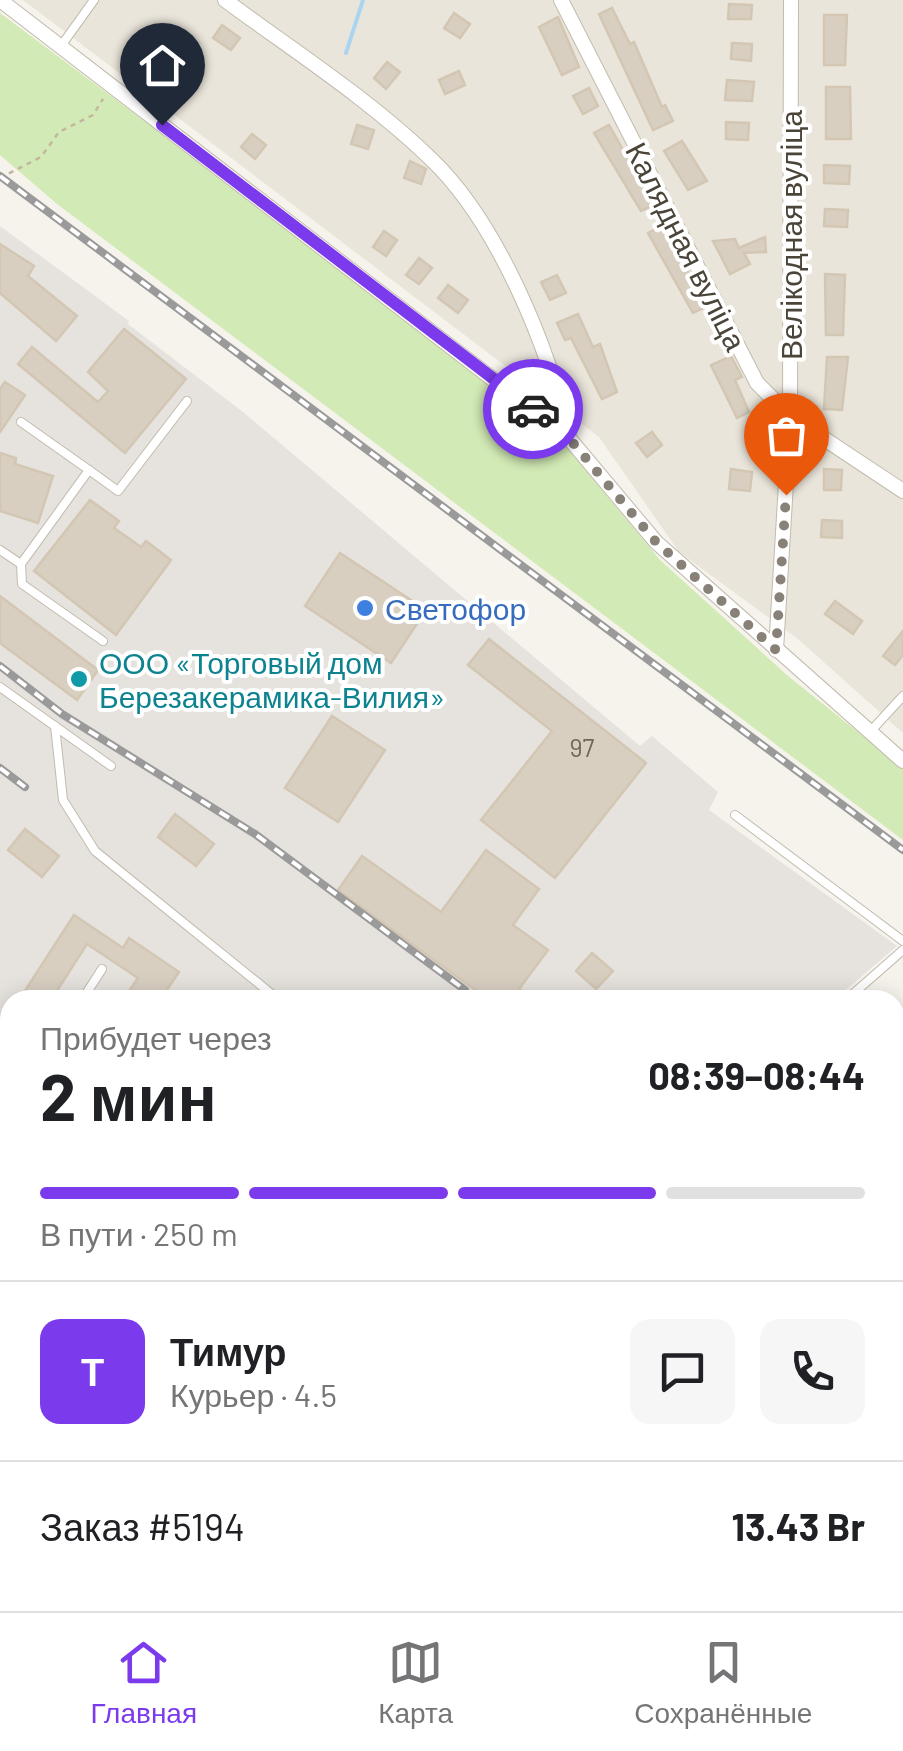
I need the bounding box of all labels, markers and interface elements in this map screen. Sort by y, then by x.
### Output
pin [120,23,205,126]
icon: home [135,38,190,93]
street label: Велікодная вуліца [772,110,808,360]
street label: Калядная вуліца [619,136,755,356]
courier [483,359,583,459]
icon: car [506,382,561,437]
pin [744,393,829,496]
icon: bag [759,408,814,463]
place label: Светофор [385,590,526,626]
marker: Светофор [354,597,376,619]
place label: ООО «Торговый дом Березакерамика-Вилия» [99,644,445,714]
marker: ООО «Торговый дом Березакерамика-Вилия» [68,668,90,690]
house number: 97 [570,732,595,762]
text: Прибудет через [40,1018,272,1056]
text: 08:39–08:44 [648,1052,865,1098]
text: 2 мин [40,1056,217,1134]
text: В пути · 250 m [40,1214,238,1252]
button: chat [630,1319,735,1424]
button: phone [760,1319,865,1424]
text: Тимур [170,1328,287,1374]
text: Т [81,1348,104,1394]
text: Курьер · 4.5 [170,1375,337,1413]
text: Заказ #5194 [40,1503,245,1549]
text: 13.43 Br [732,1503,865,1549]
tab: Главная [91,1635,197,1730]
tab: Карта [378,1635,453,1730]
tab: Сохранённые [634,1635,812,1730]

